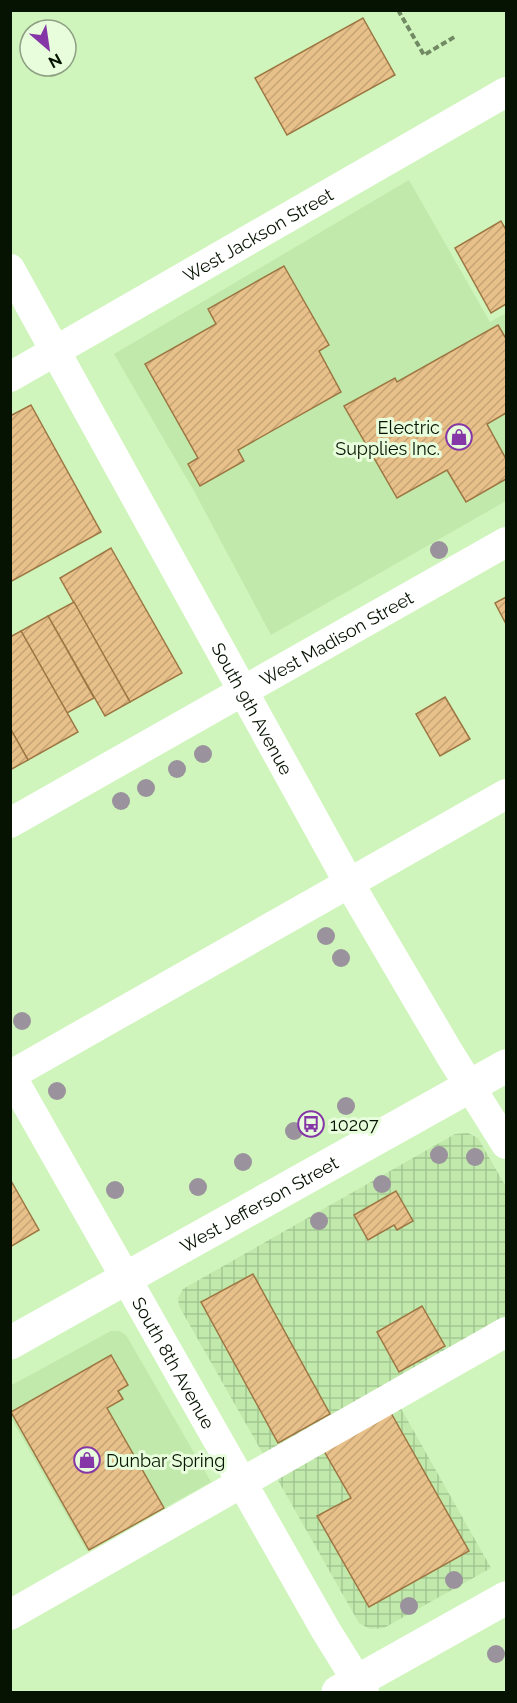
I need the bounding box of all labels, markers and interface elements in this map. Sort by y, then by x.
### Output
north arrow [18,18,78,78]
text: N [45,49,65,72]
street label: West Jackson Street [179,183,337,286]
place label: Electric Supplies Inc. [335,417,440,459]
shop icon: Electric Supplies Inc. [444,422,474,452]
street label: West Madison Street [256,586,417,690]
street label: South 9th Avenue [208,639,298,779]
bus stop icon: 10207 [296,1109,326,1139]
place label: 10207 [330,1114,379,1135]
street label: West Jefferson Street [176,1152,341,1257]
street label: South 8th Avenue [128,1293,220,1433]
shop icon: Dunbar Spring [72,1445,102,1475]
place label: Dunbar Spring [106,1450,225,1471]

